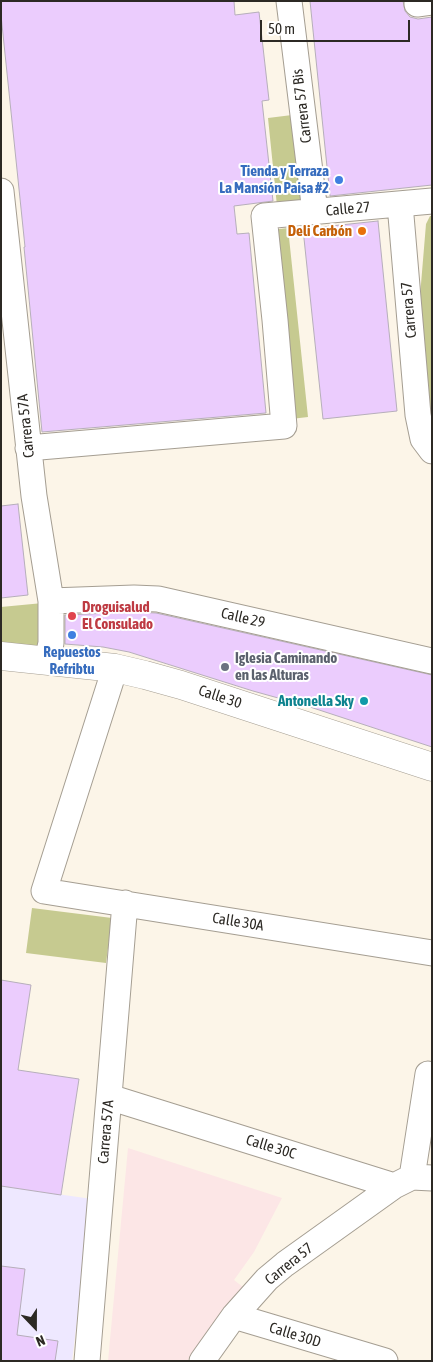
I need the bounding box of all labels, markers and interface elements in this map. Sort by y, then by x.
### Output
scale bar [263,10,413,42]
text: 50 m [268,20,295,37]
street label: Carrera 57 Bis [289,68,315,144]
place label: Tienda y Terraza La Mansión Paisa #2 [219,162,329,197]
marker: Tienda y Terraza La Mansión Paisa #2 [333,174,345,186]
street label: Calle 27 [325,198,371,220]
place label: Deli Carbón [288,222,352,240]
marker: Deli Carbón [356,225,368,237]
street label: Carrera 57 [398,281,420,339]
street label: Carrera 57A [14,393,38,459]
place label: Droguisalud El Consulado [82,598,153,633]
street label: Calle 29 [219,604,267,632]
marker: Droguisalud El Consulado [66,610,78,622]
marker: Repuestos Refribtu [66,629,78,641]
place label: Repuestos Refribtu [43,643,101,678]
place label: Iglesia Caminando en las Alturas [235,649,337,684]
marker: Iglesia Caminando en las Alturas [219,661,231,673]
street label: Calle 30 [196,682,244,712]
place label: Antonella Sky [278,692,354,710]
marker: Antonella Sky [358,695,370,707]
street label: Calle 30A [211,909,265,935]
street label: Carrera 57A [94,1099,118,1165]
street label: Calle 30C [244,1131,298,1163]
street label: Carrera 57 [261,1239,317,1289]
north arrow [10,1302,60,1352]
street label: Calle 30D [267,1319,323,1351]
text: N [34,1332,47,1350]

